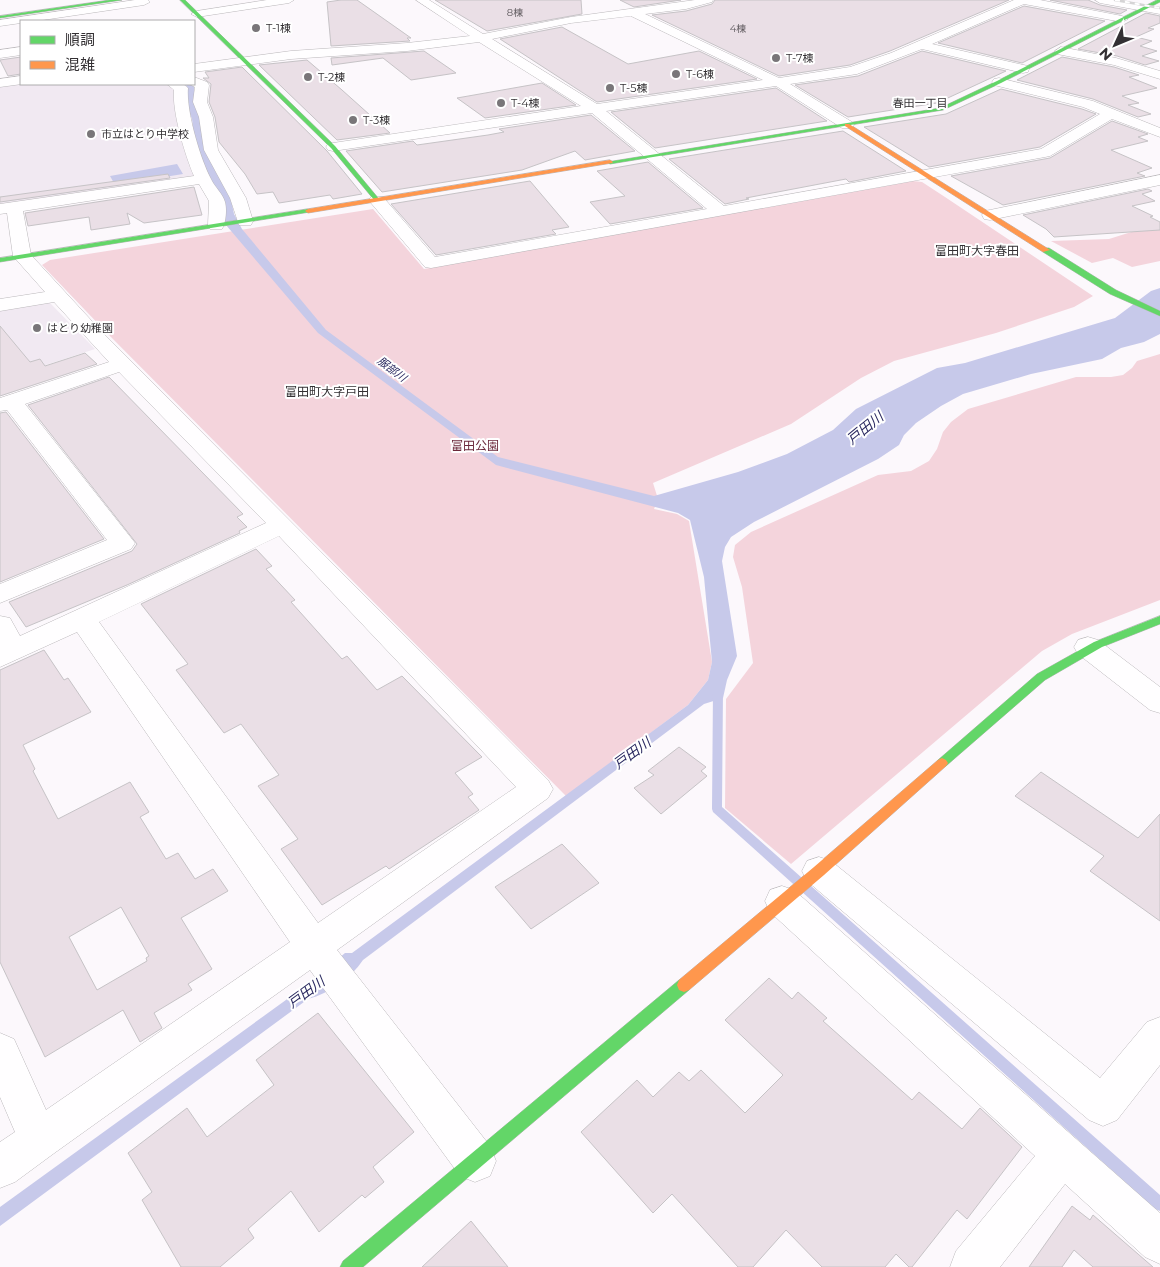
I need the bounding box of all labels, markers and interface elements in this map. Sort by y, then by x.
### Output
house number: 8棟 [507,6,523,19]
legend [20,20,195,85]
north arrow [1090,20,1140,70]
place label: T-1棟 [266,21,291,35]
marker: T-1棟 [250,22,262,34]
house number: 4棟 [730,22,746,35]
text: 順調 [65,30,95,49]
text: N [1095,44,1116,64]
place label: T-7棟 [786,51,814,65]
marker: T-7棟 [770,52,782,64]
text: 混雑 [65,55,95,74]
place label: T-6棟 [686,67,714,81]
marker: T-6棟 [670,68,682,80]
place label: T-2棟 [318,70,345,84]
marker: T-2棟 [302,71,314,83]
place label: T-5棟 [620,81,647,95]
marker: T-5棟 [604,82,616,94]
place label: T-4棟 [511,96,540,110]
district label: 春田一丁目 [893,96,948,110]
marker: T-4棟 [495,97,507,109]
place label: T-3棟 [363,113,390,127]
marker: T-3棟 [347,114,359,126]
place label: 市立はとり中学校 [101,127,189,141]
marker: 市立はとり中学校 [85,128,97,140]
district label: 富田町大字春田 [935,243,1019,258]
place label: はとり幼稚園 [47,321,113,335]
marker: はとり幼稚園 [31,322,43,334]
water label: 服部川 [375,353,410,385]
district label: 富田町大字戸田 [285,384,369,399]
water label: 戸田川 [843,407,889,448]
park label: 富田公園 [451,438,499,453]
water label: 戸田川 [610,732,656,773]
water label: 戸田川 [284,971,330,1012]

